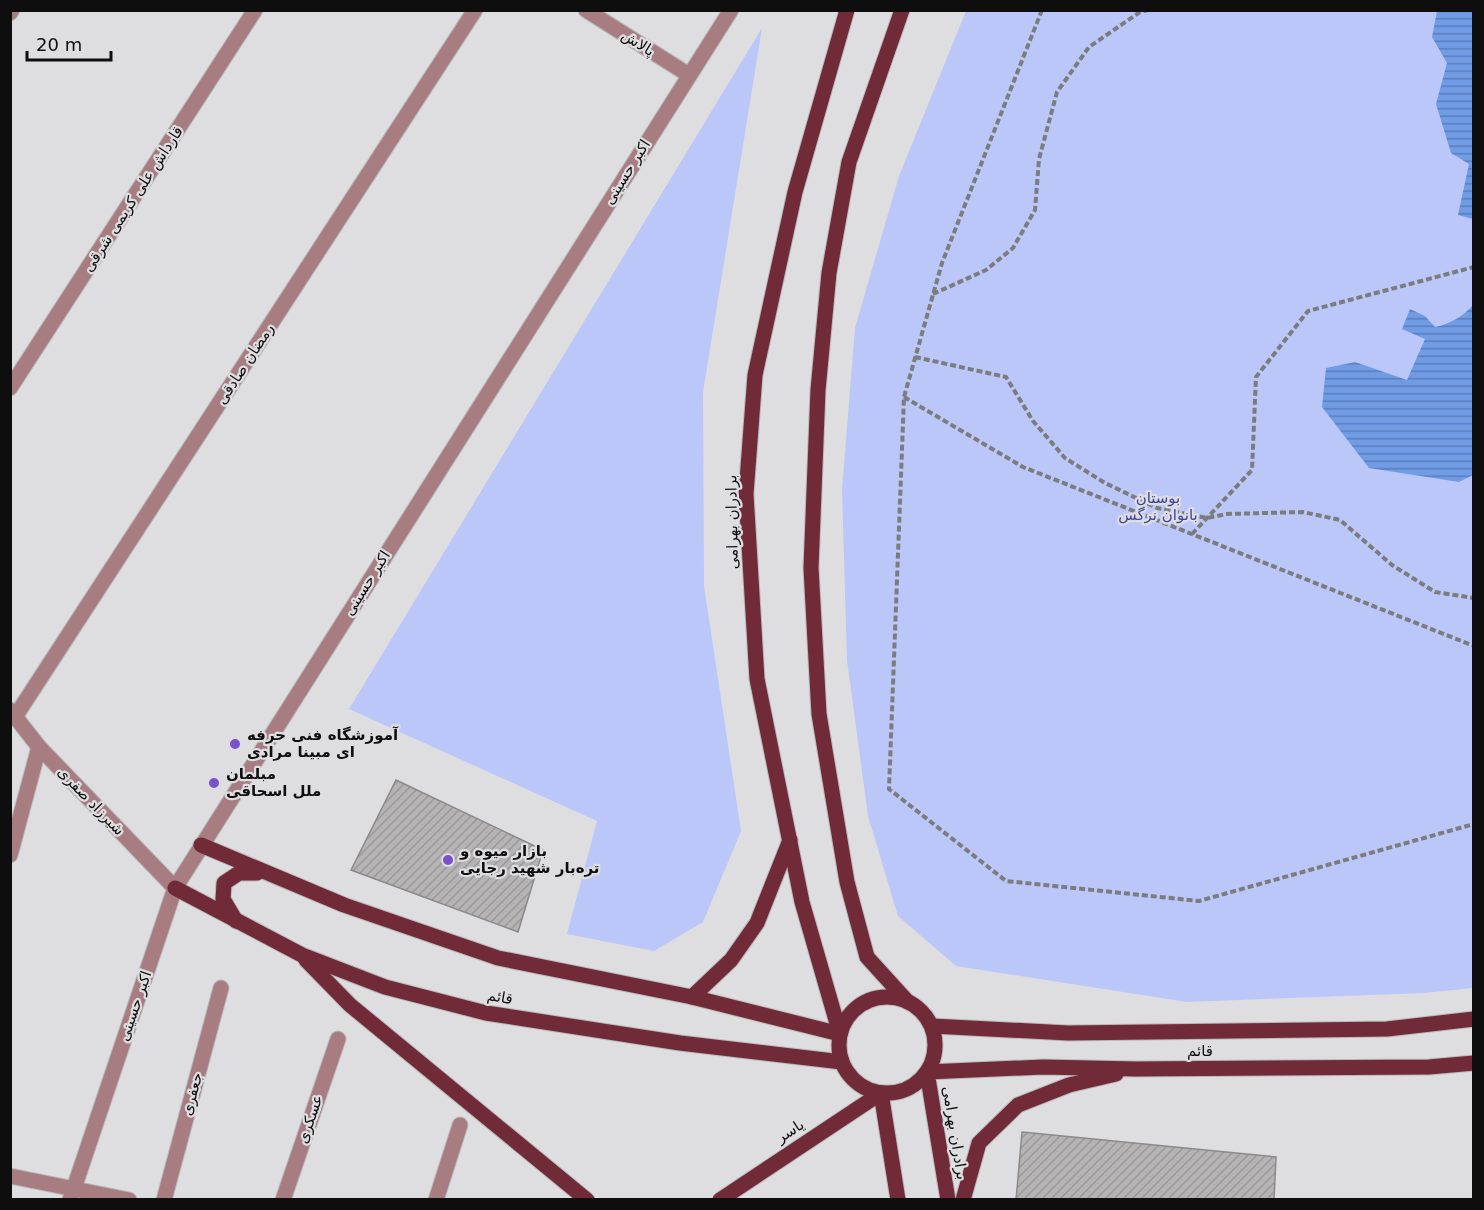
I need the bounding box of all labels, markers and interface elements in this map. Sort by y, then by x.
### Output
scale bar [27,24,111,62]
street label: پالاش [618,26,658,61]
text: 20 m [36,34,82,55]
street label: قارداش علی کریمی شرقی [79,123,187,275]
street label: اکبر حسینی [600,136,654,208]
street label: رمضان صادقی [212,320,278,408]
street label: برادران بهرامی [722,475,742,569]
park label: بوستان بانوان نرگس [1118,489,1198,524]
street label: اکبر حسینی [340,547,394,619]
place label: آموزشگاه فنی حرفه ای مبینا مرادی [247,726,399,761]
marker: آموزشگاه فنی حرفه ای مبینا مرادی [228,737,242,751]
street label: شیرزاد صفری [54,763,128,839]
place label: مبلمان ملل اسحاقی [226,765,321,800]
marker: مبلمان ملل اسحاقی [207,776,221,790]
place label: بازار میوه و تره‌بار شهید رجایی [459,842,600,877]
marker: بازار میوه و تره‌بار شهید رجایی [441,853,455,867]
street label: اکبر حسینی [115,969,155,1043]
street label: قائم [486,986,514,1008]
street label: قائم [1187,1042,1213,1060]
street label: جعفری [178,1070,206,1118]
street label: برادران بهرامی [939,1085,971,1181]
street label: عسکری [293,1092,327,1146]
street label: یاسر [772,1115,807,1147]

